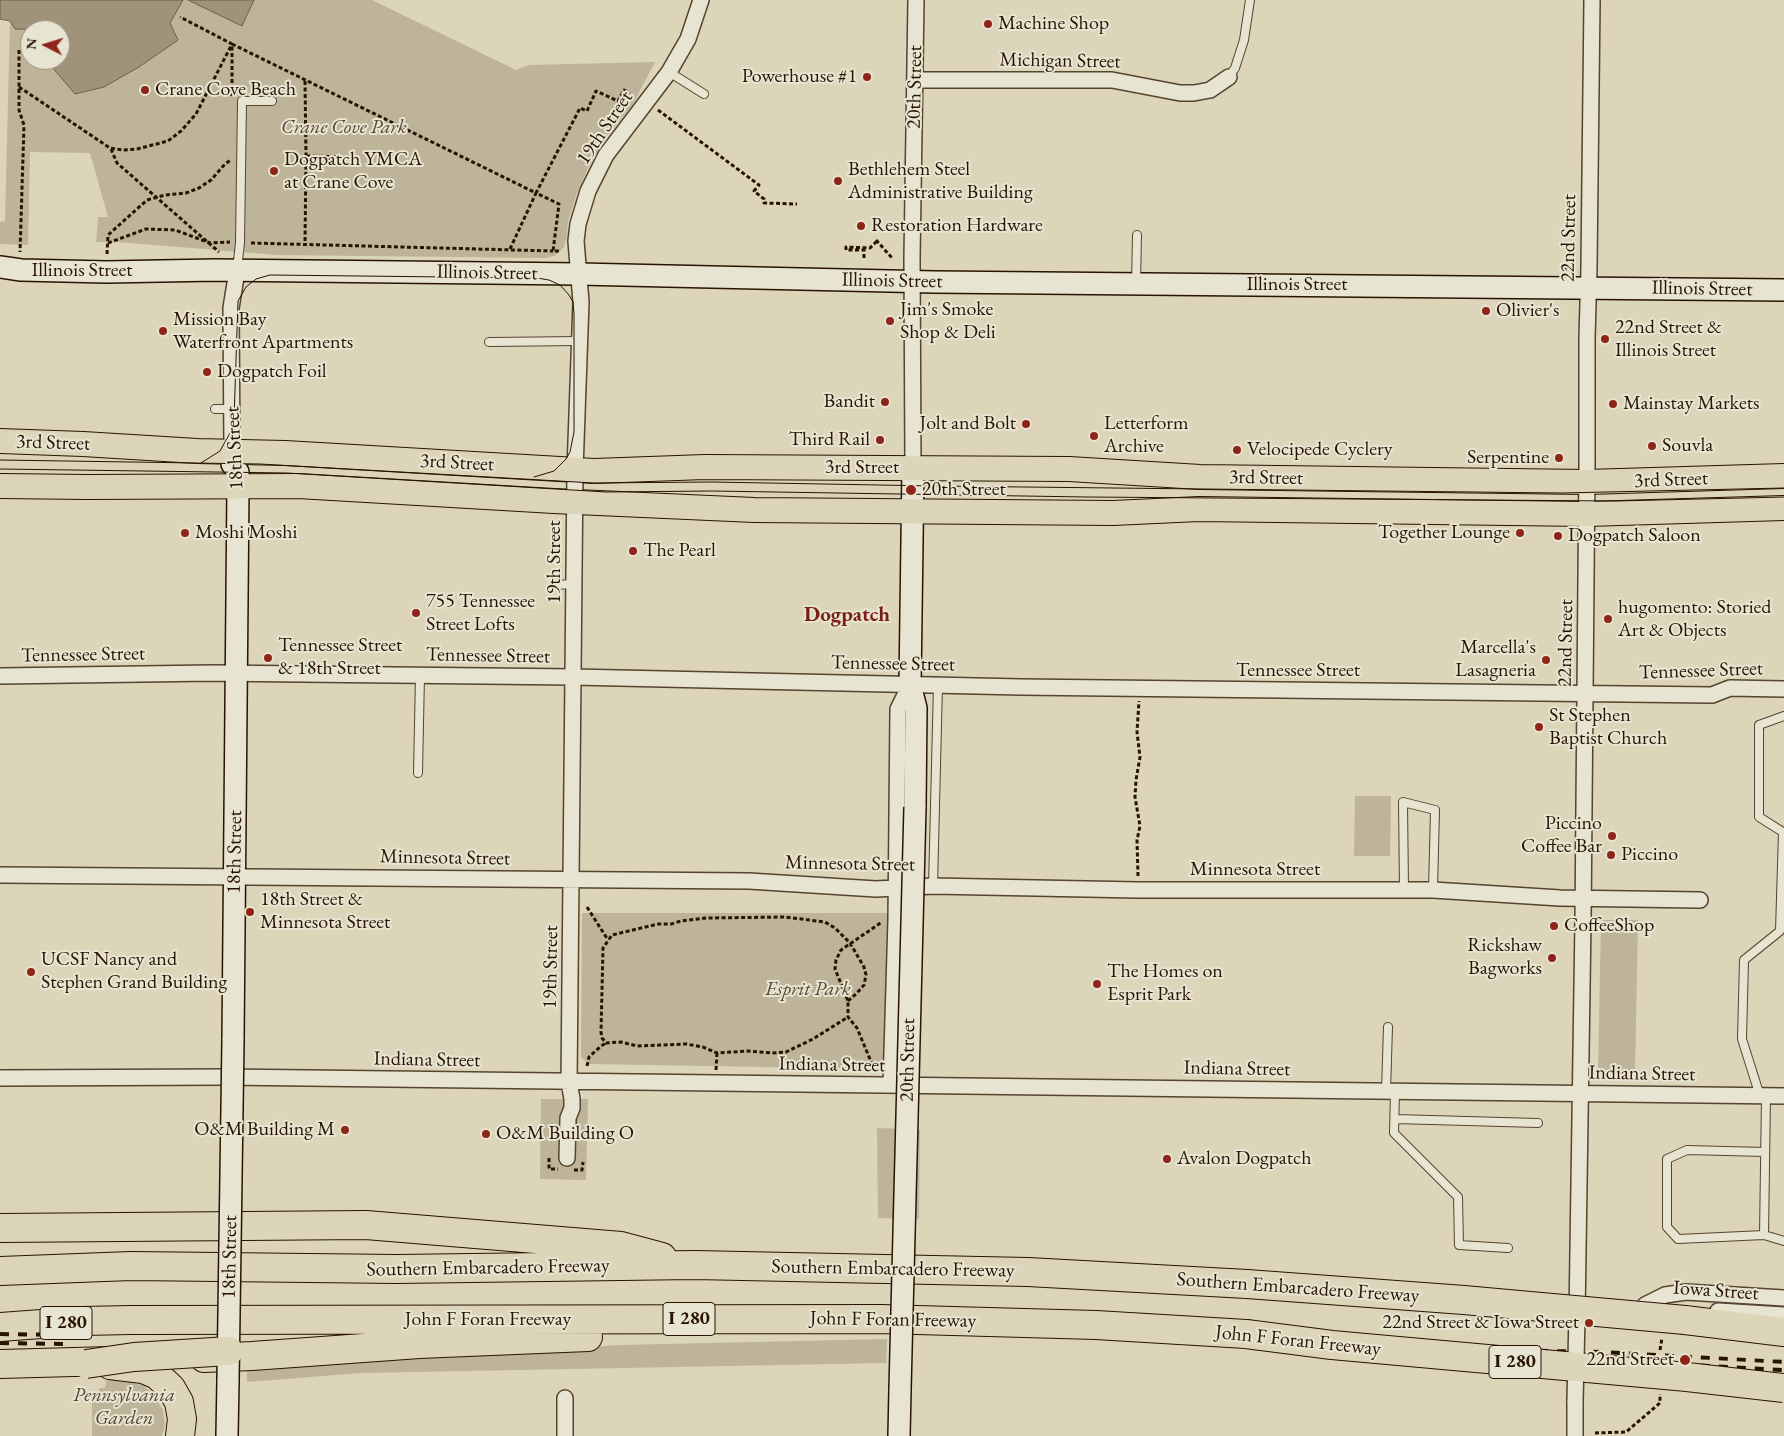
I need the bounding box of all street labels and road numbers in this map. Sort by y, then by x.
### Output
street label: 20th Street [902,45,928,129]
street label: Michigan Street [999,48,1121,74]
street label: 19th Street [572,87,638,169]
street label: 22nd Street [1556,194,1582,282]
street label: Illinois Street [31,259,133,283]
street label: Illinois Street [436,260,538,286]
street label: Illinois Street [841,268,943,294]
street label: Illinois Street [1246,273,1348,297]
street label: Illinois Street [1651,276,1753,302]
street label: 18th Street [221,406,249,490]
street label: 3rd Street [15,430,91,456]
street label: 3rd Street [419,449,495,477]
street label: 3rd Street [825,456,899,480]
street label: 3rd Street [1229,465,1303,491]
street label: 3rd Street [1633,467,1709,493]
street label: 19th Street [543,520,567,604]
street label: 22nd Street [1553,599,1579,687]
street label: Tennessee Street [21,642,145,668]
street label: Tennessee Street [426,643,550,669]
street label: Tennessee Street [831,651,955,677]
street label: Tennessee Street [1638,657,1764,685]
street label: Tennessee Street [1236,659,1360,683]
street label: 18th Street [222,810,248,894]
street label: Minnesota Street [380,845,510,871]
street label: Minnesota Street [785,851,915,877]
street label: Minnesota Street [1190,858,1320,882]
street label: 19th Street [538,925,564,1009]
street label: 20th Street [895,1018,921,1102]
street label: Indiana Street [373,1047,481,1073]
street label: Indiana Street [778,1052,886,1078]
street label: Indiana Street [1183,1056,1291,1082]
street label: Indiana Street [1588,1061,1696,1087]
street label: 18th Street [217,1215,243,1299]
street label: Southern Embarcadero Freeway [366,1254,610,1282]
street label: Southern Embarcadero Freeway [771,1255,1015,1283]
street label: Southern Embarcadero Freeway [1176,1268,1420,1308]
street label: Iowa Street [1672,1276,1760,1306]
road number: I 280 [663,1302,715,1336]
road number: I 280 [40,1306,92,1340]
street label: John F Foran Freeway [810,1307,976,1333]
street label: John F Foran Freeway [405,1308,571,1332]
street label: John F Foran Freeway [1214,1320,1382,1362]
road number: I 280 [1489,1345,1541,1378]

